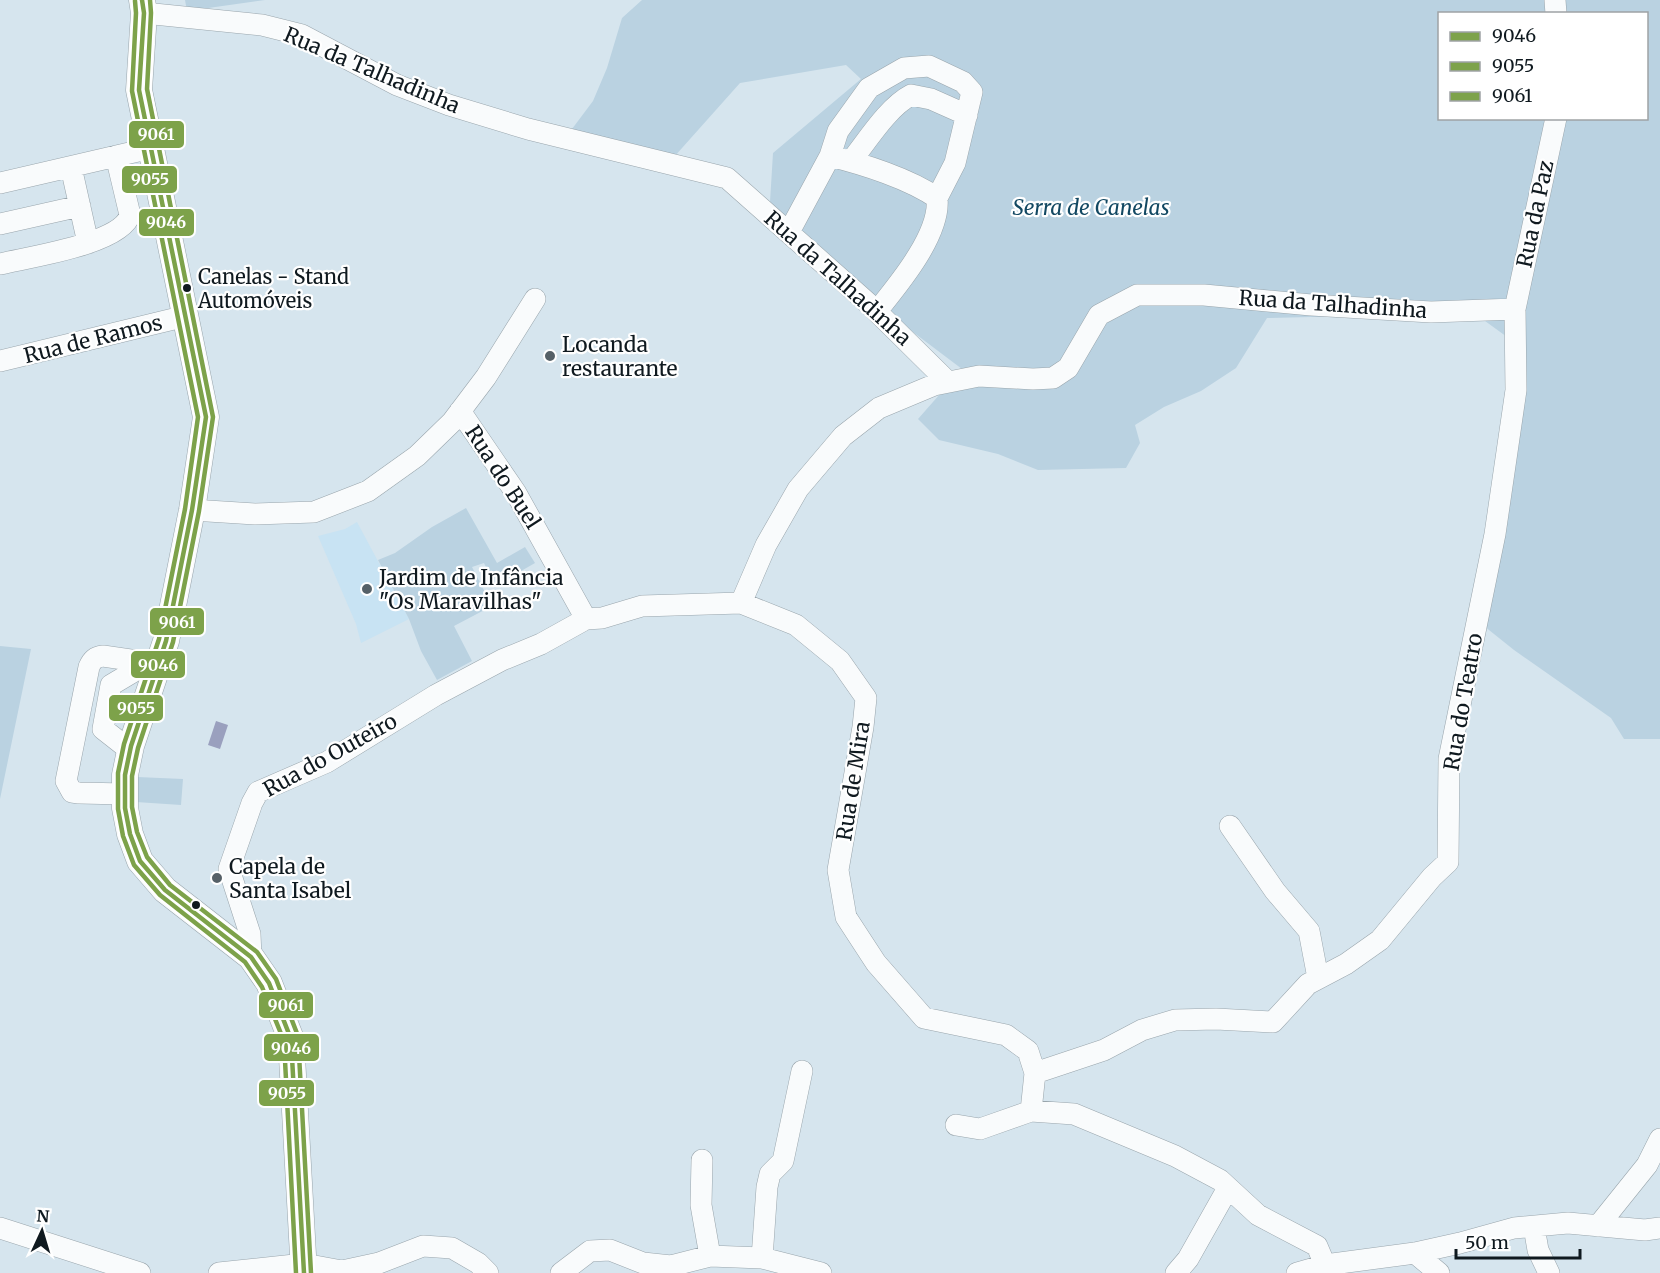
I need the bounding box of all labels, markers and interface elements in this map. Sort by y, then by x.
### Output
legend [1438,12,1648,120]
street label: Rua da Talhadinha [280,21,464,119]
text: 9046 [1492,24,1536,47]
text: 9055 [1492,54,1534,77]
text: 9061 [1492,84,1532,107]
line badge: 9061 [128,120,185,149]
text: 9061 [138,124,175,144]
street label: Rua da Paz [1510,158,1560,270]
line badge: 9055 [121,165,178,194]
text: 9055 [131,169,169,189]
park label: Serra de Canelas [1012,194,1170,221]
street label: Rua da Talhadinha [759,205,917,351]
line badge: 9046 [138,208,195,237]
text: 9046 [146,212,186,232]
place label: Canelas - Stand Automóveis [197,264,349,313]
marker: Canelas - Stand Automóveis [181,282,193,294]
street label: Rua da Talhadinha [1238,284,1428,324]
street label: Rua de Ramos [21,309,165,369]
place label: Locanda restaurante [562,331,678,382]
marker: Locanda restaurante [543,349,557,363]
street label: Rua do Buel [459,420,547,534]
place label: Jardim de Infância "Os Maravilhas" [378,564,563,615]
marker: Jardim de Infância "Os Maravilhas" [360,582,374,596]
line badge: 9061 [149,607,205,636]
text: 9061 [159,612,196,632]
street label: Rua do Teatro [1438,631,1488,773]
line badge: 9046 [130,650,186,679]
text: 9046 [138,655,178,675]
line badge: 9055 [108,694,164,722]
text: 9055 [117,698,155,718]
street label: Rua do Outeiro [258,707,402,803]
street label: Rua de Mira [830,719,876,843]
place label: Capela de Santa Isabel [229,853,352,904]
marker: Capela de Santa Isabel [210,871,224,885]
unlabelled marker [190,899,202,911]
line badge: 9061 [258,991,314,1019]
text: 9061 [268,995,305,1015]
line badge: 9046 [263,1033,320,1062]
text: 9046 [271,1038,311,1058]
line badge: 9055 [258,1079,315,1107]
text: 9055 [268,1083,306,1103]
north arrow [12,1201,72,1261]
text: N [36,1206,50,1226]
scale bar [1456,1222,1580,1260]
text: 50 m [1465,1231,1509,1254]

